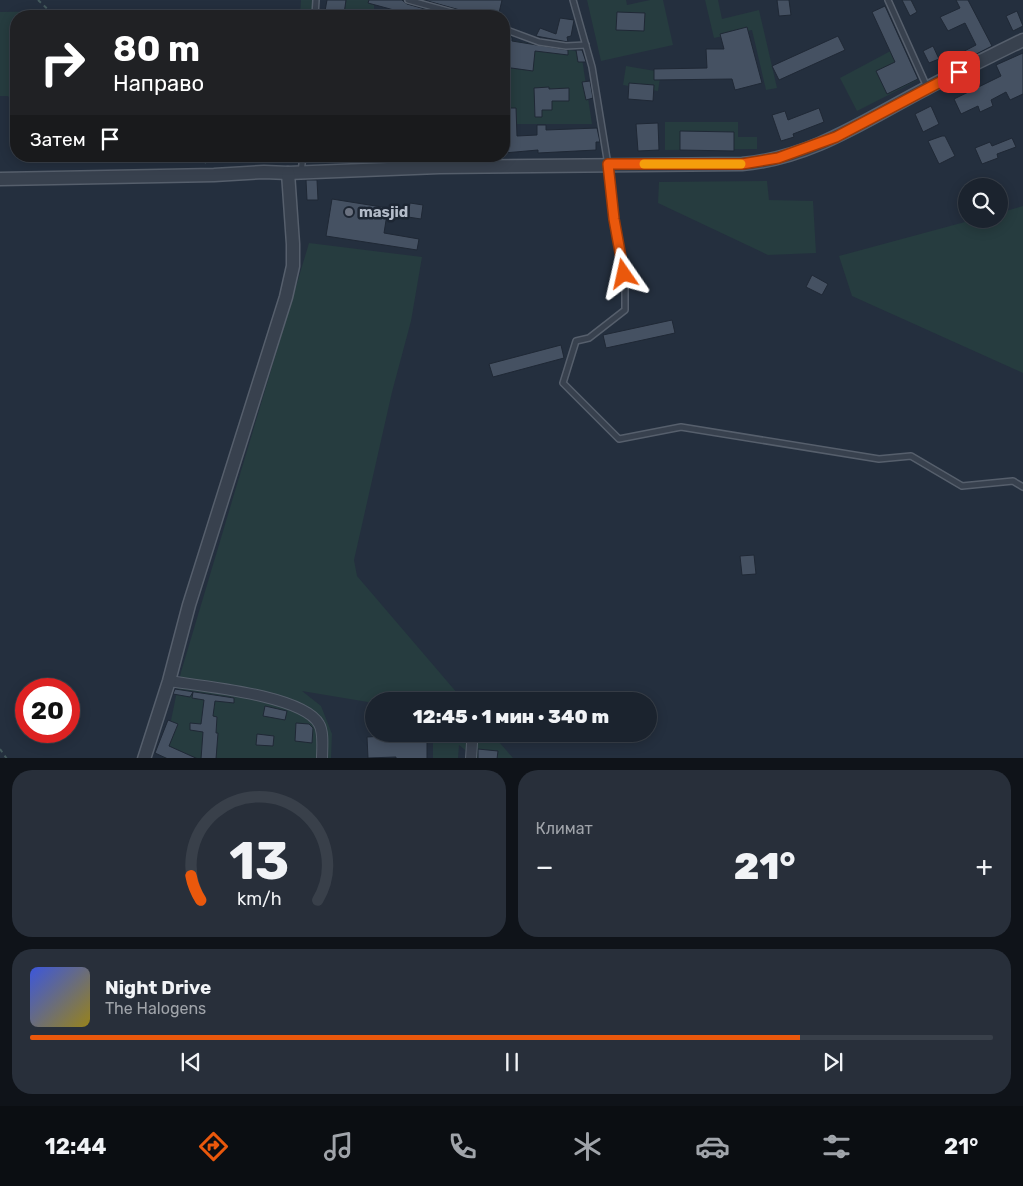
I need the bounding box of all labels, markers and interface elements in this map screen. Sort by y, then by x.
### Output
text: 80 m [113,28,200,70]
icon: right [30,30,95,95]
pin [938,51,980,93]
icon: arrive [945,58,973,86]
text: Направо [113,70,204,97]
icon: arrive [96,125,124,153]
text: Затем [30,128,86,151]
map controls [958,178,1008,228]
button: search [958,178,1008,228]
place label: masjid [359,203,408,221]
marker: masjid [343,206,355,218]
position arrow [597,247,649,299]
speed limit sign: 20 [15,678,80,743]
text: 12:45 · 1 мин · 340 m [413,705,609,728]
text: Климат [536,819,593,838]
text: 13 [229,830,289,892]
text: 21° [734,843,795,889]
text: − [536,850,554,883]
text: + [976,850,993,883]
text: km/h [236,888,281,909]
text: Night Drive [105,976,211,999]
text: The Halogens [105,999,206,1018]
icon: previous [177,1048,205,1076]
icon: pause [498,1048,526,1076]
icon: next [819,1048,847,1076]
icon: directions [196,1129,231,1164]
icon: music [321,1129,356,1164]
icon: phone [445,1129,480,1164]
icon: climate [570,1129,605,1164]
icon: car [695,1129,730,1164]
icon: filters [819,1129,854,1164]
text: 12:44 [45,1133,107,1160]
text: 21° [944,1133,978,1160]

